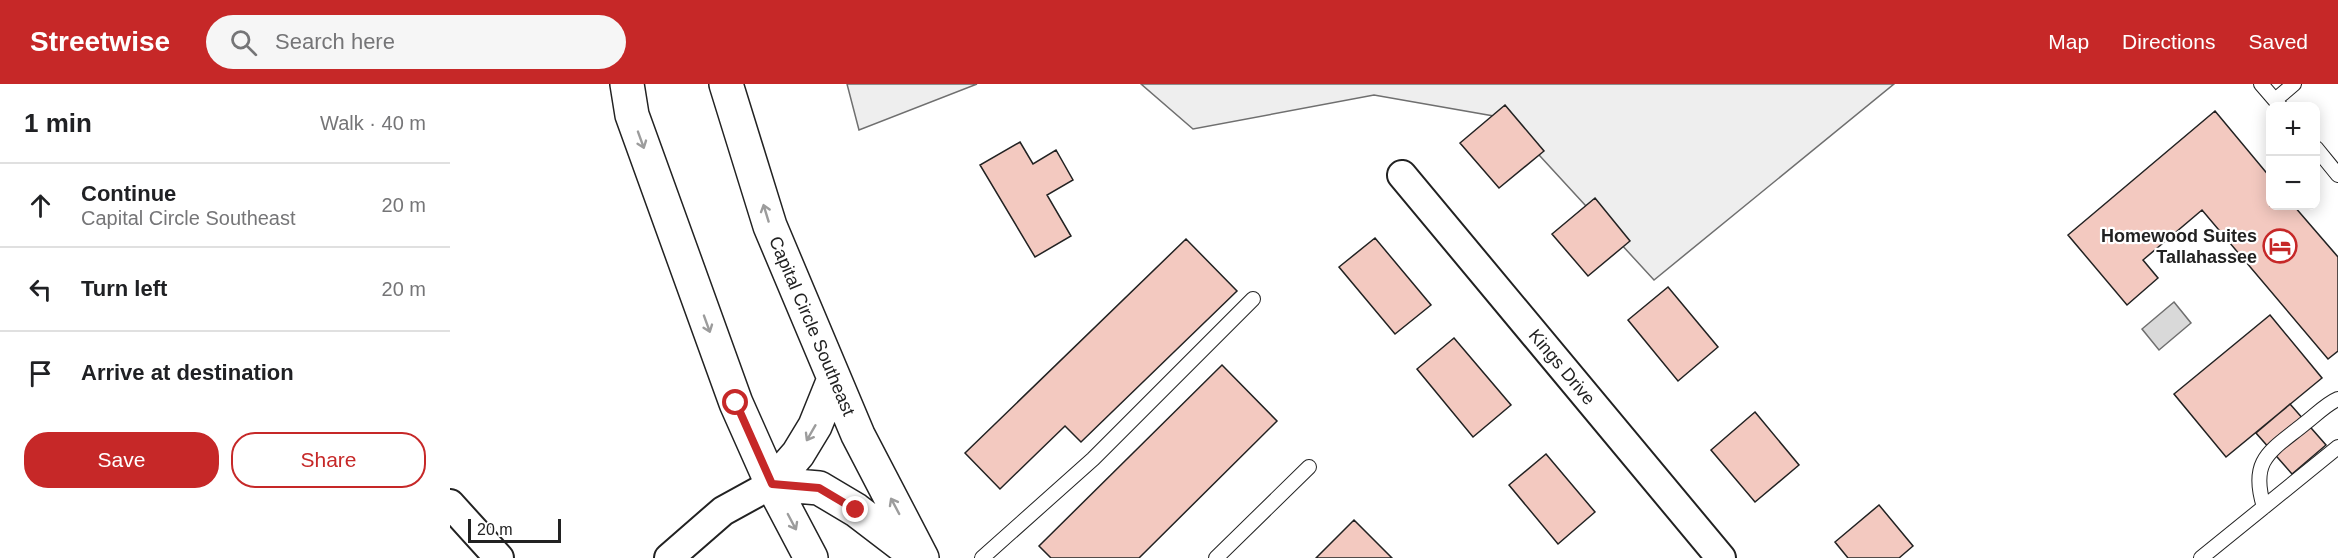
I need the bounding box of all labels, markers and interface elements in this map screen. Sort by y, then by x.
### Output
search box [206,15,626,69]
text: Streetwise [30,26,170,57]
icon: search [227,26,260,59]
text: Search here [275,29,395,54]
text: Map [2048,30,2089,53]
text: Directions [2122,30,2215,53]
text: Saved [2248,30,2308,53]
map controls [2266,102,2320,210]
button: + [2266,102,2320,156]
text: 1 min [24,108,92,138]
text: Walk · 40 m [320,112,426,134]
one-way arrow [637,131,648,149]
button: − [2266,156,2320,210]
text: Continue [81,181,176,206]
icon: ahead [24,189,57,222]
text: 20 m [382,194,426,216]
one-way arrow [759,204,770,223]
text: Capital Circle Southeast [81,207,296,229]
place label: Homewood Suites Tallahassee [2101,226,2257,267]
hotel icon: Homewood Suites Tallahassee [2262,228,2298,264]
street label: Capital Circle Southeast [765,233,859,419]
icon: left [24,273,57,306]
text: Turn left [81,276,167,301]
text: 20 m [382,278,426,300]
one-way arrow [703,314,714,333]
street label: Kings Drive [1525,325,1599,409]
icon: arrive [24,357,57,390]
text: Arrive at destination [81,360,294,385]
route start [722,389,748,415]
one-way arrow [804,424,816,441]
button: Save [24,432,219,488]
button: Share [231,432,426,488]
route end [842,496,868,522]
one-way arrow [889,498,901,515]
one-way arrow [787,513,798,531]
scale bar [468,516,561,544]
text: 20 m [477,521,513,538]

